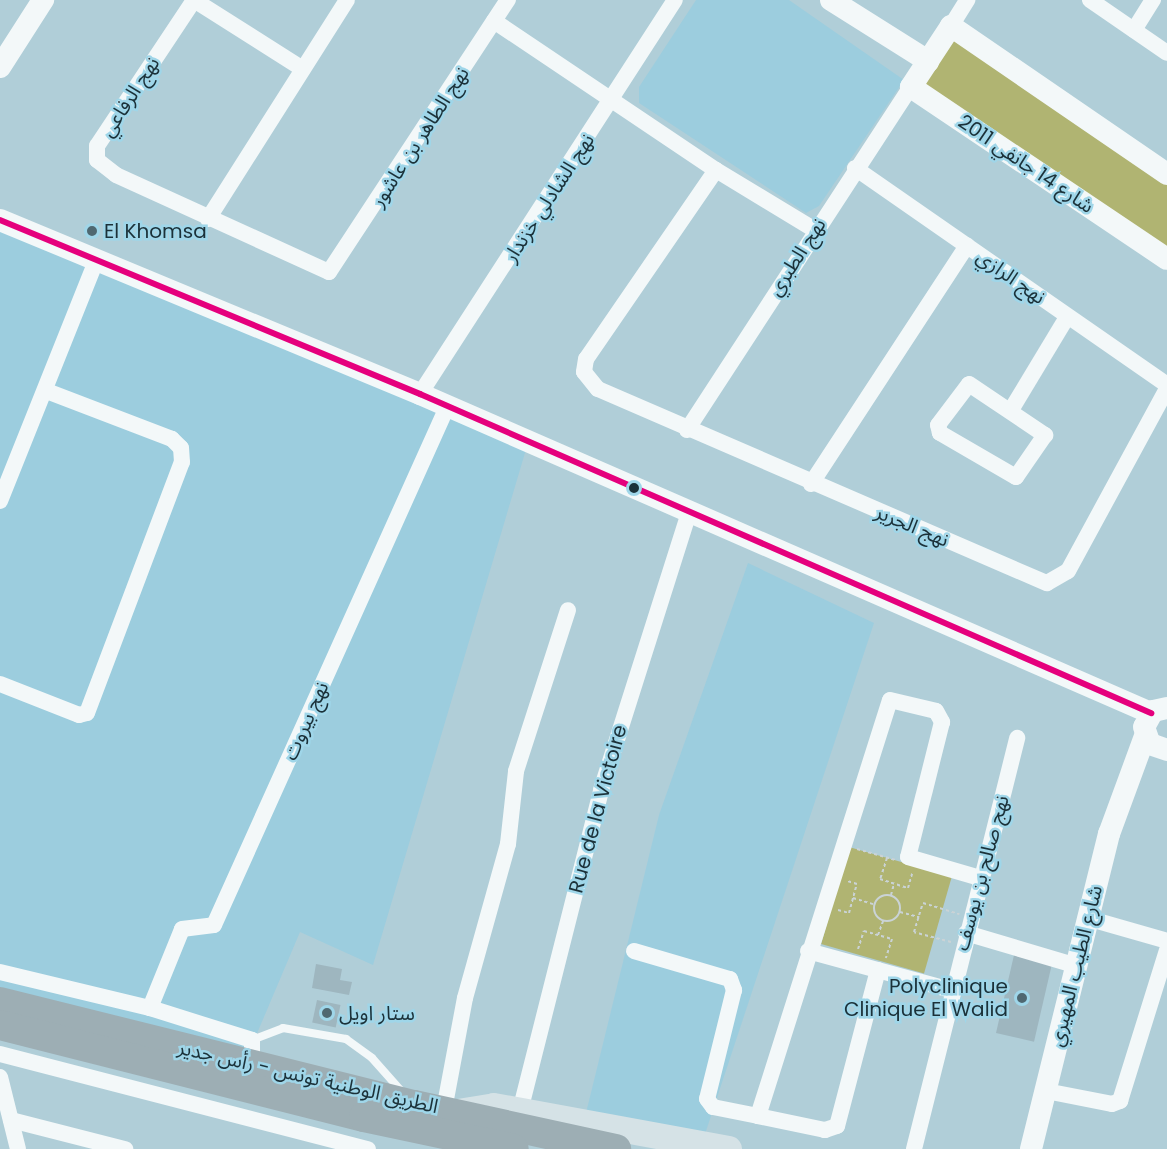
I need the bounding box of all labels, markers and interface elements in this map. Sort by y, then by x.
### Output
street label: نهج الرفاعي [95,52,165,142]
street label: نهج الطاهر بن عاشور [366,62,474,212]
street label: شارع 14 جانفي 2011 [954,110,1098,218]
street label: نهج الشادلي خزندار [498,129,600,267]
street label: نهج الطبري [763,214,831,300]
place label: El Khomsa [104,219,207,243]
marker: El Khomsa [85,224,99,238]
street label: نهج الرازي [972,245,1050,309]
unlabelled marker [628,482,640,494]
street label: نهج الجرير [872,500,952,552]
street label: نهج بيروت [278,678,334,764]
street label: Rue de la Victoire [564,722,632,896]
street label: نهج صالح بن يوسف [950,793,1014,953]
street label: شارع الطيب المهيري [1044,883,1108,1049]
place label: Polyclinique Clinique El Walid [844,975,1008,1022]
marker: Polyclinique Clinique El Walid [1013,989,1031,1007]
place label: ستار اويل [339,1001,415,1025]
marker: ستار اويل [320,1006,334,1020]
street label: الطريق الوطنية تونس - رأس جدير [175,1035,441,1119]

